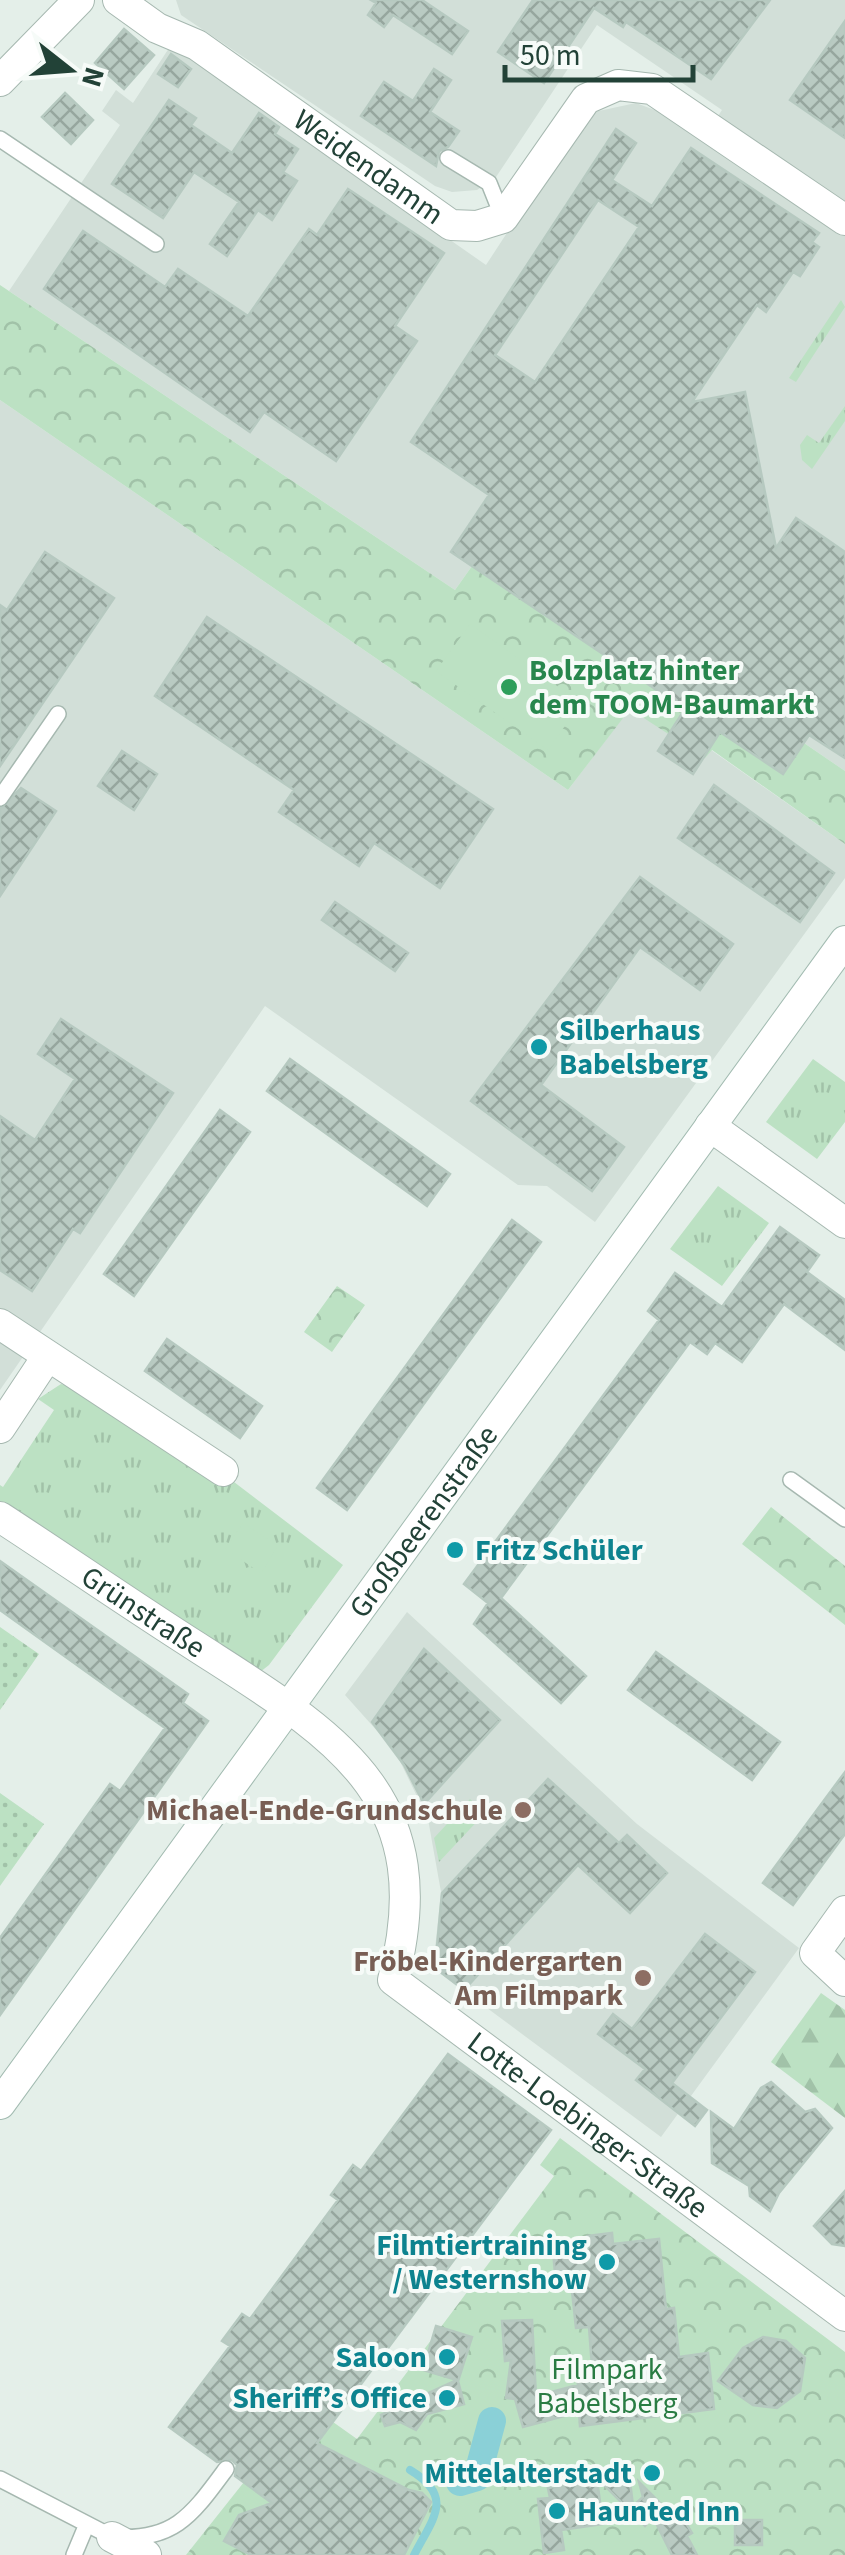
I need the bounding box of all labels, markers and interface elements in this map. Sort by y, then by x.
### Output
north arrow [20,20,120,120]
scale bar [505,20,692,82]
text: 50 m [520,34,581,77]
text: N [71,62,115,92]
street label: Weidendamm [285,98,453,235]
place label: Bolzplatz hinter dem TOOM-Baumarkt [529,649,815,726]
marker: Bolzplatz hinter dem TOOM-Baumarkt [498,676,520,698]
place label: Silberhaus Babelsberg [559,1009,708,1086]
marker: Silberhaus Babelsberg [528,1036,550,1058]
street label: Großbeerenstraße [338,1416,508,1627]
place label: Fritz Schüler [475,1529,643,1572]
marker: Fritz Schüler [444,1539,466,1561]
street label: Grünstraße [73,1555,214,1669]
place label: Michael-Ende-Grundschule [146,1789,503,1832]
marker: Michael-Ende-Grundschule [512,1799,534,1821]
place label: Fröbel-Kindergarten Am Filmpark [353,1940,624,2017]
marker: Fröbel-Kindergarten Am Filmpark [632,1967,654,1989]
street label: Lotte-Loebinger-Straße [459,2021,717,2229]
place label: Filmtiertraining / Westernshow [376,2224,587,2301]
marker: Filmtiertraining / Westernshow [596,2251,618,2273]
place label: Saloon [335,2336,427,2379]
marker: Saloon [436,2346,458,2368]
park label: Filmpark Babelsberg [536,2348,678,2425]
place label: Sheriff’s Office [232,2377,427,2420]
marker: Sheriff’s Office [436,2387,458,2409]
place label: Mittelalterstadt [424,2452,633,2495]
marker: Mittelalterstadt [641,2462,663,2484]
place label: Haunted Inn [577,2490,740,2533]
marker: Haunted Inn [546,2500,568,2522]

